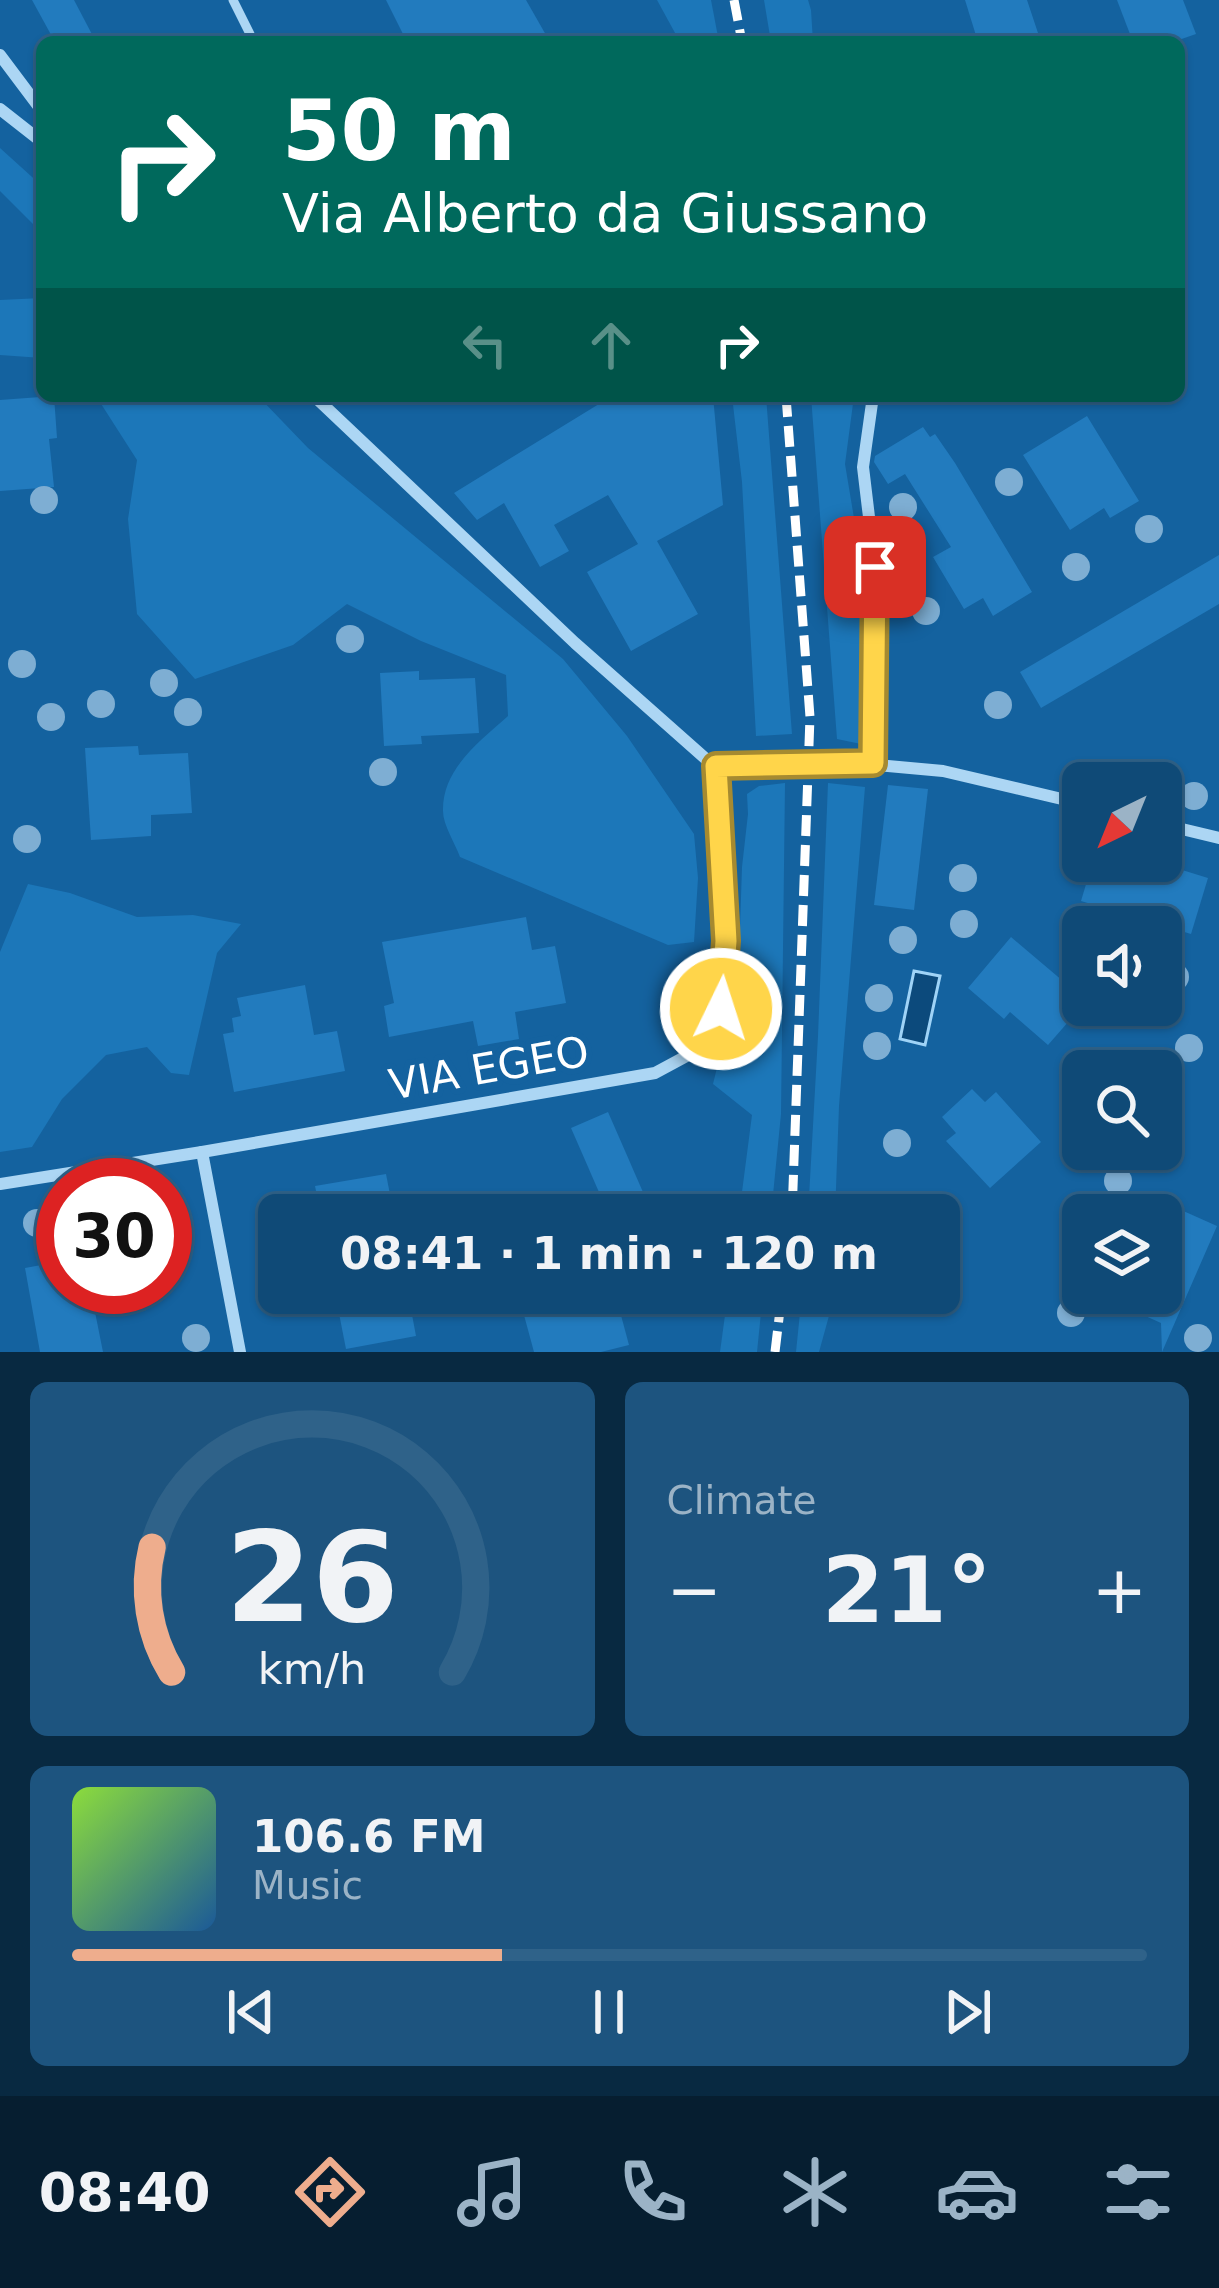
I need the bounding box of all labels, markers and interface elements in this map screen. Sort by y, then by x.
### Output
text: 50 m [282,82,516,180]
icon: right [84,84,240,240]
text: Via Alberto da Giussano [282,182,928,245]
icon: left [452,312,518,378]
icon: ahead [578,312,644,378]
icon: right [704,312,770,378]
pin [824,516,926,618]
icon: arrive [842,534,908,600]
north arrow [1062,762,1182,882]
map controls [1062,762,1182,1314]
button: sound [1062,906,1182,1026]
position arrow [658,946,784,1072]
street label: VIA EGEO [385,1026,593,1110]
button: search [1062,1050,1182,1170]
speed limit sign: 30 [36,1158,192,1314]
button: layers [1062,1194,1182,1314]
text: 08:41 · 1 min · 120 m [340,1227,878,1280]
text: Climate [667,1478,817,1523]
text: 26 [225,1505,399,1650]
text: 21° [822,1538,992,1643]
text: − [667,1552,722,1629]
text: + [1092,1552,1147,1629]
text: km/h [258,1644,366,1694]
text: 106.6 FM [252,1810,486,1863]
text: Music [252,1863,363,1908]
icon: previous [218,1979,284,2045]
icon: pause [576,1979,642,2045]
icon: next [935,1979,1001,2045]
icon: directions [288,2150,372,2234]
icon: music [450,2150,534,2234]
icon: phone [611,2150,695,2234]
icon: climate [773,2150,857,2234]
icon: car [935,2150,1019,2234]
icon: filters [1096,2150,1180,2234]
text: 08:40 [39,2161,211,2224]

